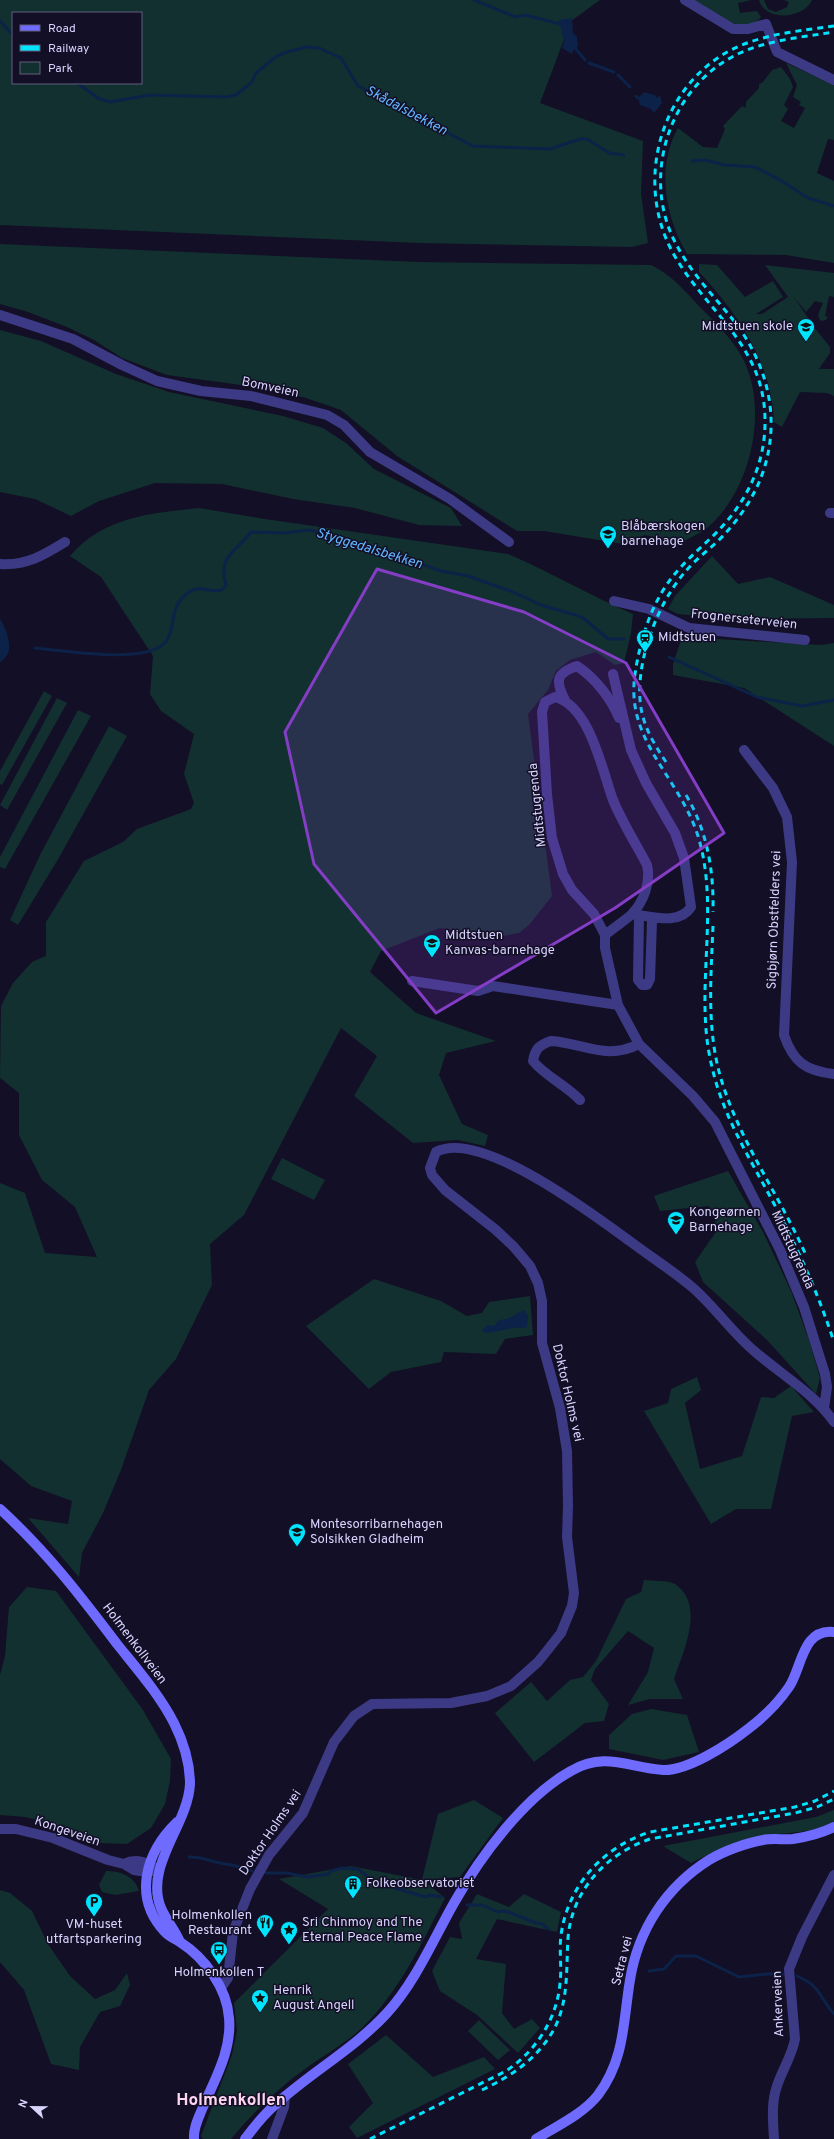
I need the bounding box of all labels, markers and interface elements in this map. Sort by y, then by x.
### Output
legend [12,12,142,84]
text: Road [48,21,76,37]
text: Railway [48,41,89,57]
text: Park [48,61,73,77]
water label: Skådalsbekken [362,82,450,140]
school or university icon: Midtstuen skole [796,317,816,342]
place label: Midtstuen skole [702,319,793,335]
street label: Bomveien [240,374,300,402]
place label: Blåbærskogen barnehage [621,519,705,550]
school or university icon: Blåbærskogen barnehage [598,524,618,549]
water label: Styggedalsbekken [314,525,425,573]
street label: Frognerseterveien [690,606,798,634]
station icon: Midtstuen [635,628,655,653]
place label: Midtstuen [658,630,716,646]
street label: Midtstugrenda [526,762,550,848]
street label: Sigbjørn Obstfelders vei [765,850,785,990]
place label: Midtstuen Kanvas-barnehage [445,928,555,959]
school or university icon: Midtstuen Kanvas-barnehage [422,933,442,958]
place label: Kongeørnen Barnehage [689,1205,761,1236]
street label: Midtstugrenda [767,1208,817,1292]
school or university icon: Kongeørnen Barnehage [666,1210,686,1235]
street label: Doktor Holms vei [548,1343,586,1443]
place label: Montesorribarnehagen Solsikken Gladheim [310,1517,443,1548]
school or university icon: Montesorribarnehagen Solsikken Gladheim [287,1522,307,1547]
street label: Holmenkollveien [98,1600,170,1688]
street label: Doktor Holms vei [236,1787,306,1879]
street label: Kongeveien [32,1813,102,1851]
building icon: Folkeobservatoriet [343,1874,363,1899]
place label: Folkeobservatoriet [366,1876,475,1892]
parking icon: VM-huset utfartsparkering [84,1892,104,1917]
place label: Holmenkollen Restaurant [172,1908,252,1939]
restaurant icon: Holmenkollen Restaurant [255,1913,275,1938]
place label: Sri Chinmoy and The Eternal Peace Flame [302,1915,422,1946]
place label: VM-huset utfartsparkering [46,1917,142,1948]
place icon: Sri Chinmoy and The Eternal Peace Flame [279,1920,299,1945]
street label: Setra vei [609,1935,637,1987]
bus stop icon: Holmenkollen T [209,1940,229,1965]
place label: Holmenkollen T [174,1965,264,1981]
street label: Ankerveien [770,1971,788,2037]
place label: Henrik August Angell [273,1983,354,2014]
place icon: Henrik August Angell [250,1988,270,2013]
north arrow [12,2087,52,2127]
district label: Holmenkollen [176,2090,286,2112]
text: N [16,2097,32,2110]

